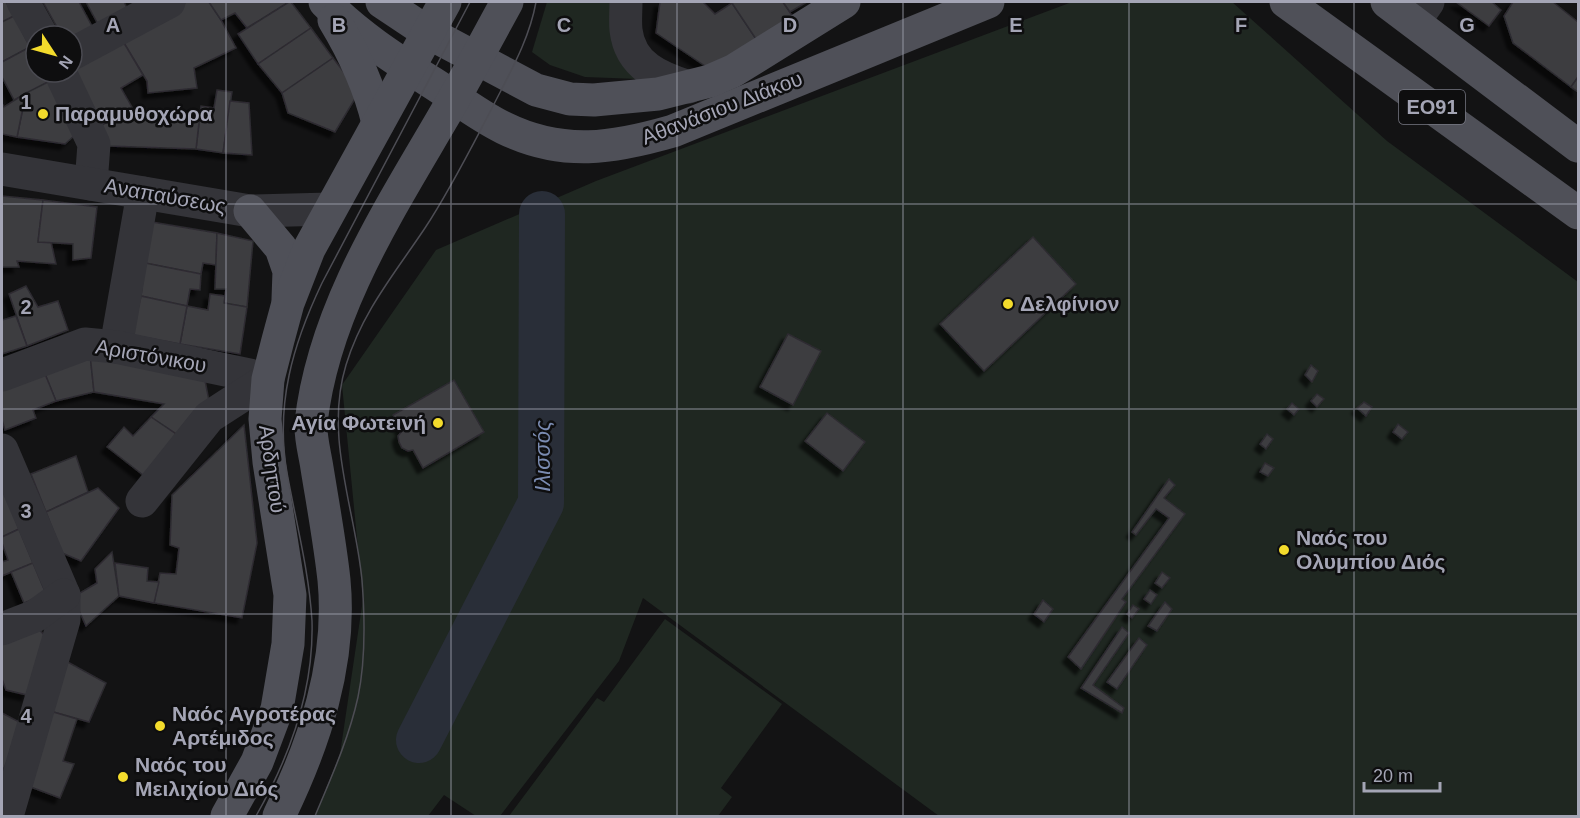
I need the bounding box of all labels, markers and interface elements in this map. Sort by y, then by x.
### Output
text: A [106,14,120,36]
text: B [332,14,346,36]
text: C [557,14,571,36]
text: D [783,14,797,36]
text: E [1009,14,1023,36]
text: F [1235,14,1247,36]
text: G [1459,14,1475,36]
north arrow [24,24,84,84]
text: N [55,53,76,72]
street label: Αθανάσιου Διάκου [638,66,805,149]
road number: ΕΟ91 [1399,90,1465,124]
text: 1 [20,91,32,113]
place label: Παραμυθοχώρα [55,102,213,125]
marker: Παραμυθοχώρα [36,107,50,121]
street label: Αναπαύσεως [103,174,228,218]
place label: Δελφίνιον [1020,292,1119,315]
text: 2 [20,296,32,318]
marker: Δελφίνιον [1001,297,1015,311]
street label: Αριστόνικου [94,334,208,377]
place label: Αγία Φωτεινή [291,411,426,434]
marker: Αγία Φωτεινή [431,416,445,430]
water label: Ιλισσός [530,420,555,492]
street label: Αρδηττού [255,423,290,514]
text: 3 [20,500,32,522]
place label: Ναός του Ολυμπίου Διός [1296,526,1446,574]
marker: Ναός του Ολυμπίου Διός [1277,543,1291,557]
place label: Ναός Αγροτέρας Αρτέμιδος [172,702,336,750]
text: 4 [20,705,32,727]
marker: Ναός Αγροτέρας Αρτέμιδος [153,719,167,733]
place label: Ναός του Μειλιχίου Διός [135,753,279,801]
scale bar [1364,755,1440,793]
text: 20 m [1373,766,1413,786]
marker: Ναός του Μειλιχίου Διός [116,770,130,784]

